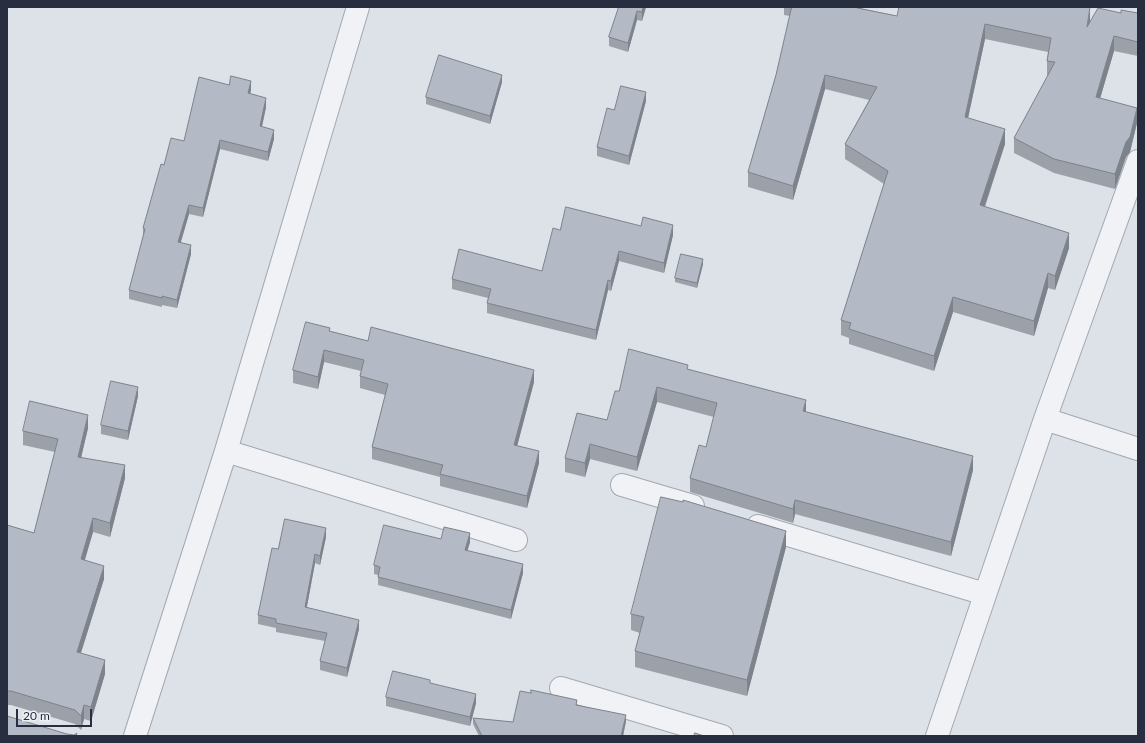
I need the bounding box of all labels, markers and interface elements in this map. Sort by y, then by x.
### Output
scale bar [18,701,94,727]
text: 20 m [23,708,50,723]

